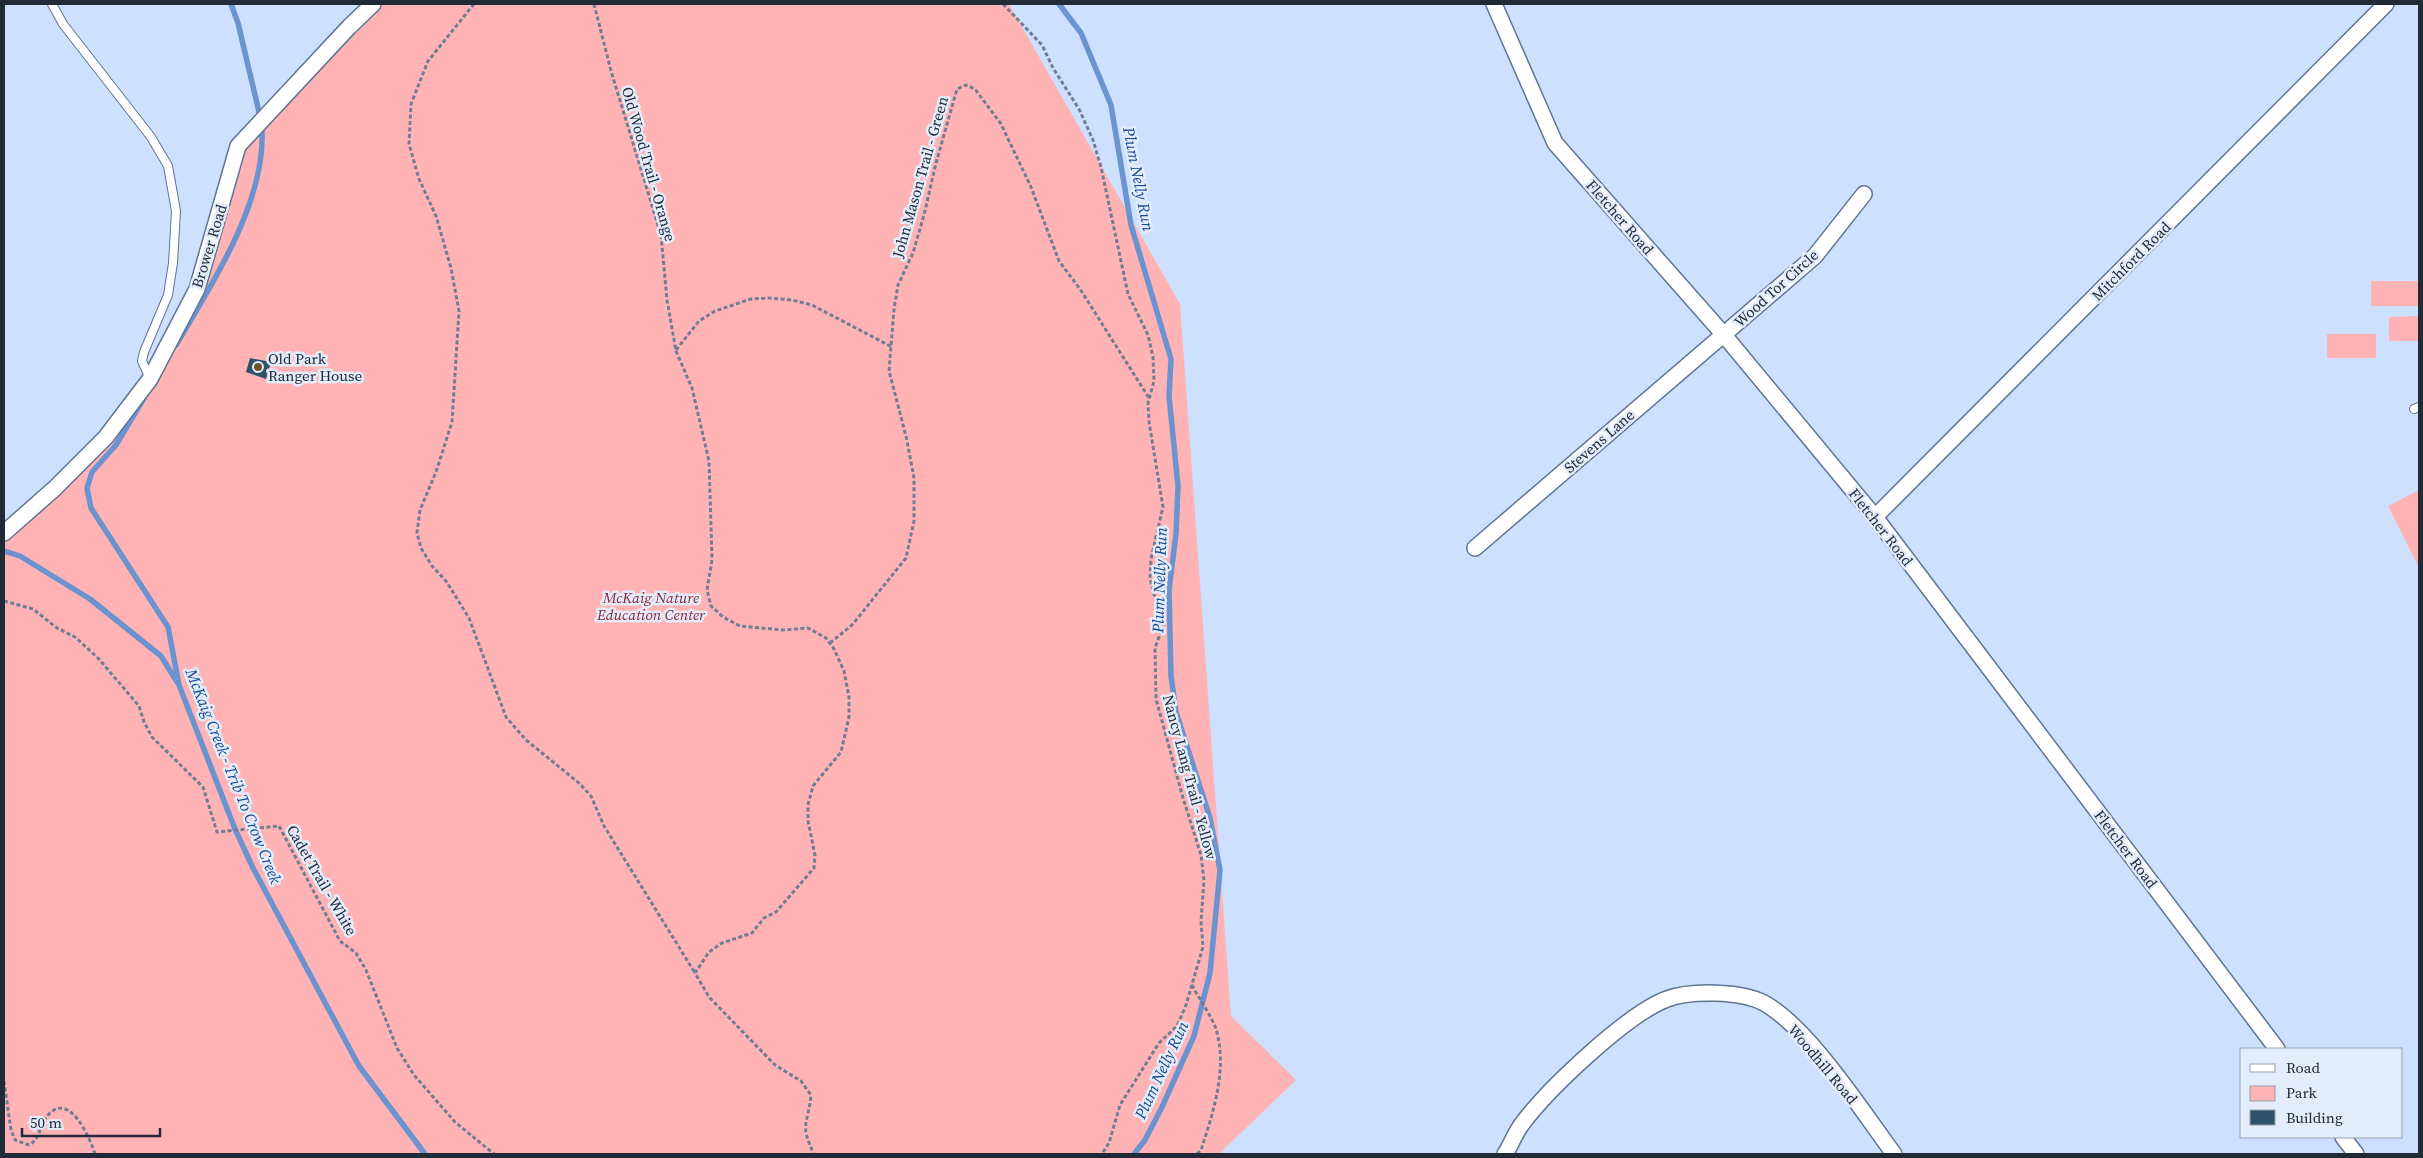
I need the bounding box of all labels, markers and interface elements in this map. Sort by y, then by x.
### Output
street label: Old Wood Trail - Orange [617,84,681,244]
street label: John Mason Trail - Green [887,94,953,261]
water label: Plum Nelly Run [1118,124,1160,233]
street label: Fletcher Road [1581,175,1659,259]
street label: Brower Road [186,201,232,290]
street label: Mitchford Road [2087,216,2176,305]
street label: Wood Tor Circle [1729,244,1823,332]
place label: Old Park Ranger House [268,348,362,386]
marker: Old Park Ranger House [252,361,264,373]
street label: Stevens Lane [1559,404,1639,478]
street label: Fletcher Road [1844,484,1918,571]
water label: Plum Nelly Run [1146,527,1172,634]
park label: McKaig Nature Education Center [596,587,706,625]
water label: McKaig Creek - Trib To Crow Creek [180,664,288,887]
street label: Nancy Lang Trail - Yellow [1158,692,1222,862]
street label: Fletcher Road [2090,805,2163,893]
street label: Cadet Trail - White [282,821,362,939]
water label: Plum Nelly Run [1128,1018,1193,1123]
street label: Woodhill Road [1783,1020,1863,1109]
legend [2240,1048,2403,1138]
text: Road [2286,1057,2320,1078]
text: Park [2286,1082,2318,1103]
scale bar [22,1106,160,1138]
text: Building [2286,1107,2343,1128]
text: 50 m [30,1112,62,1133]

